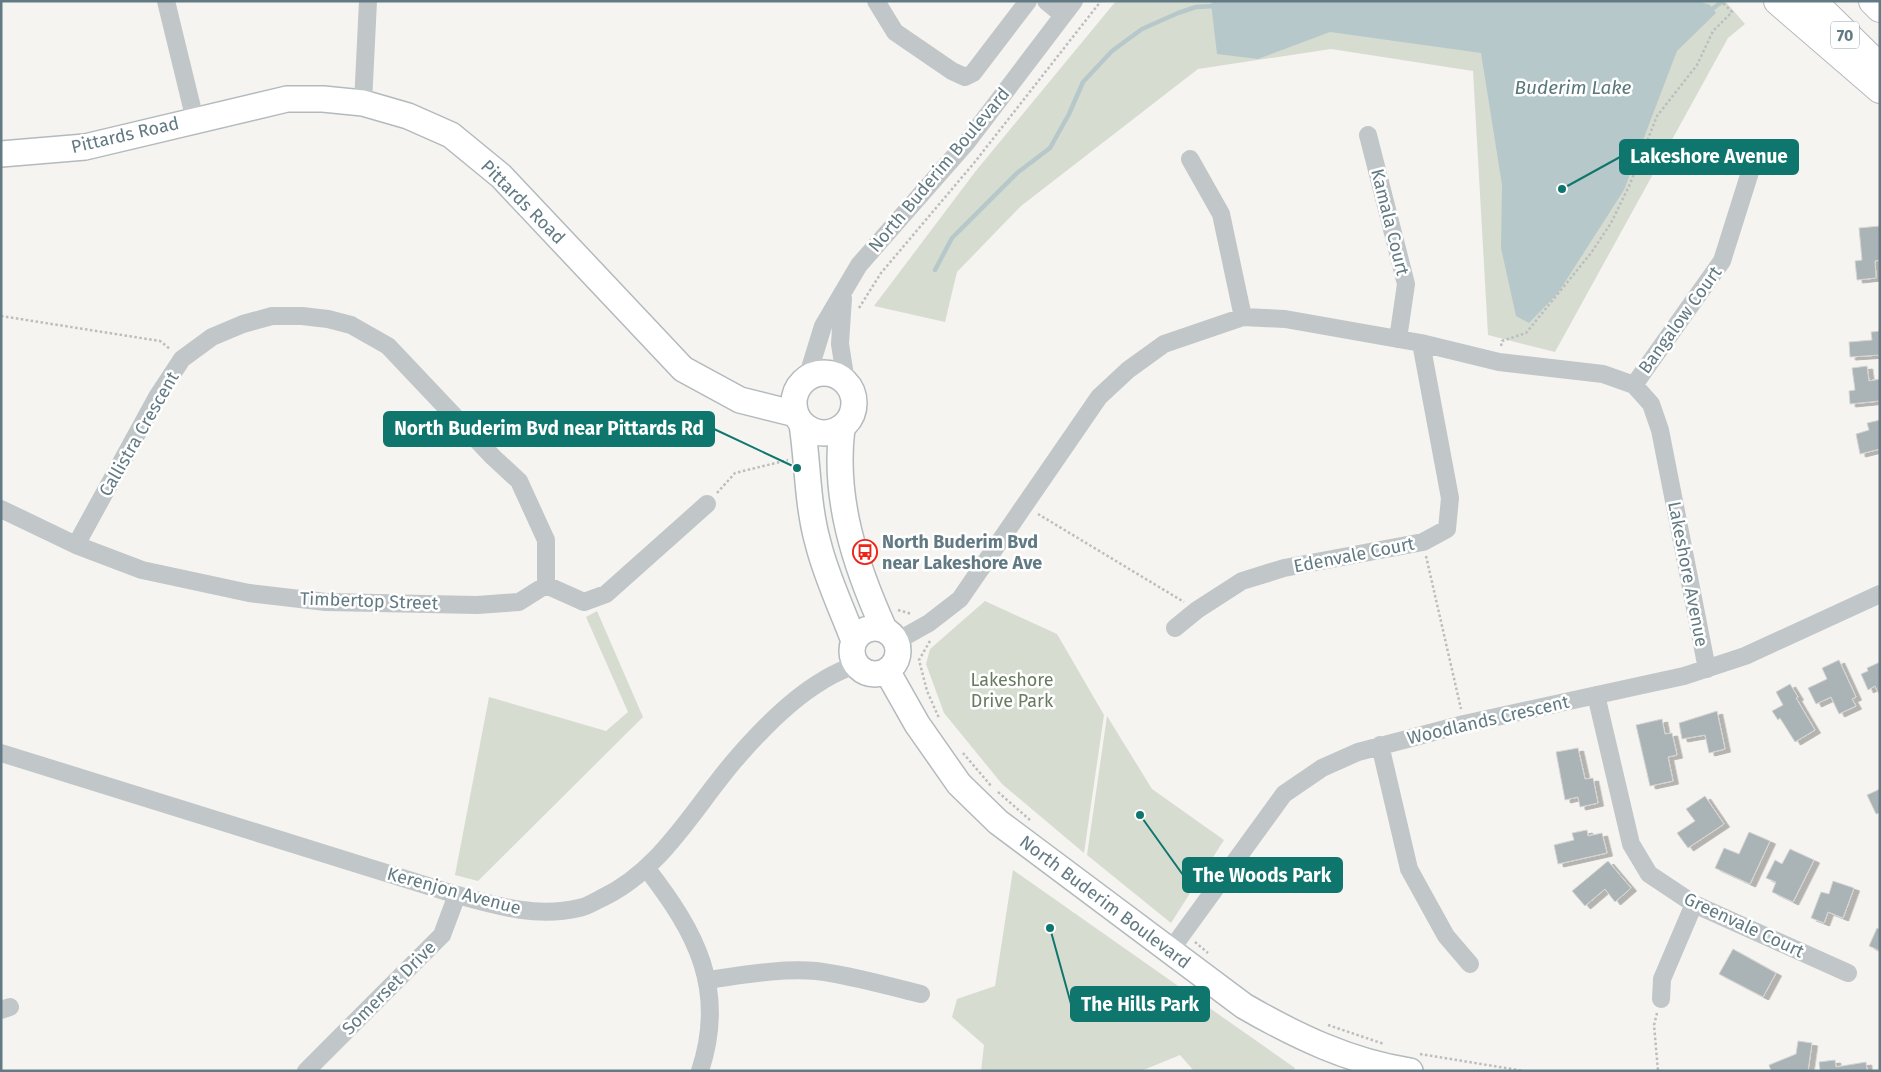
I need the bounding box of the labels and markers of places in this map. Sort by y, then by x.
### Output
callout: Lakeshore Avenue [1620,140,1798,174]
callout: North Buderim Bvd near Pittards Rd [384,412,714,446]
place label: North Buderim Bvd near Lakeshore Ave [882,531,1042,574]
bus stop icon: North Buderim Bvd near Lakeshore Ave [852,539,878,565]
callout: The Woods Park [1183,858,1342,892]
callout: The Hills Park [1071,987,1209,1021]

